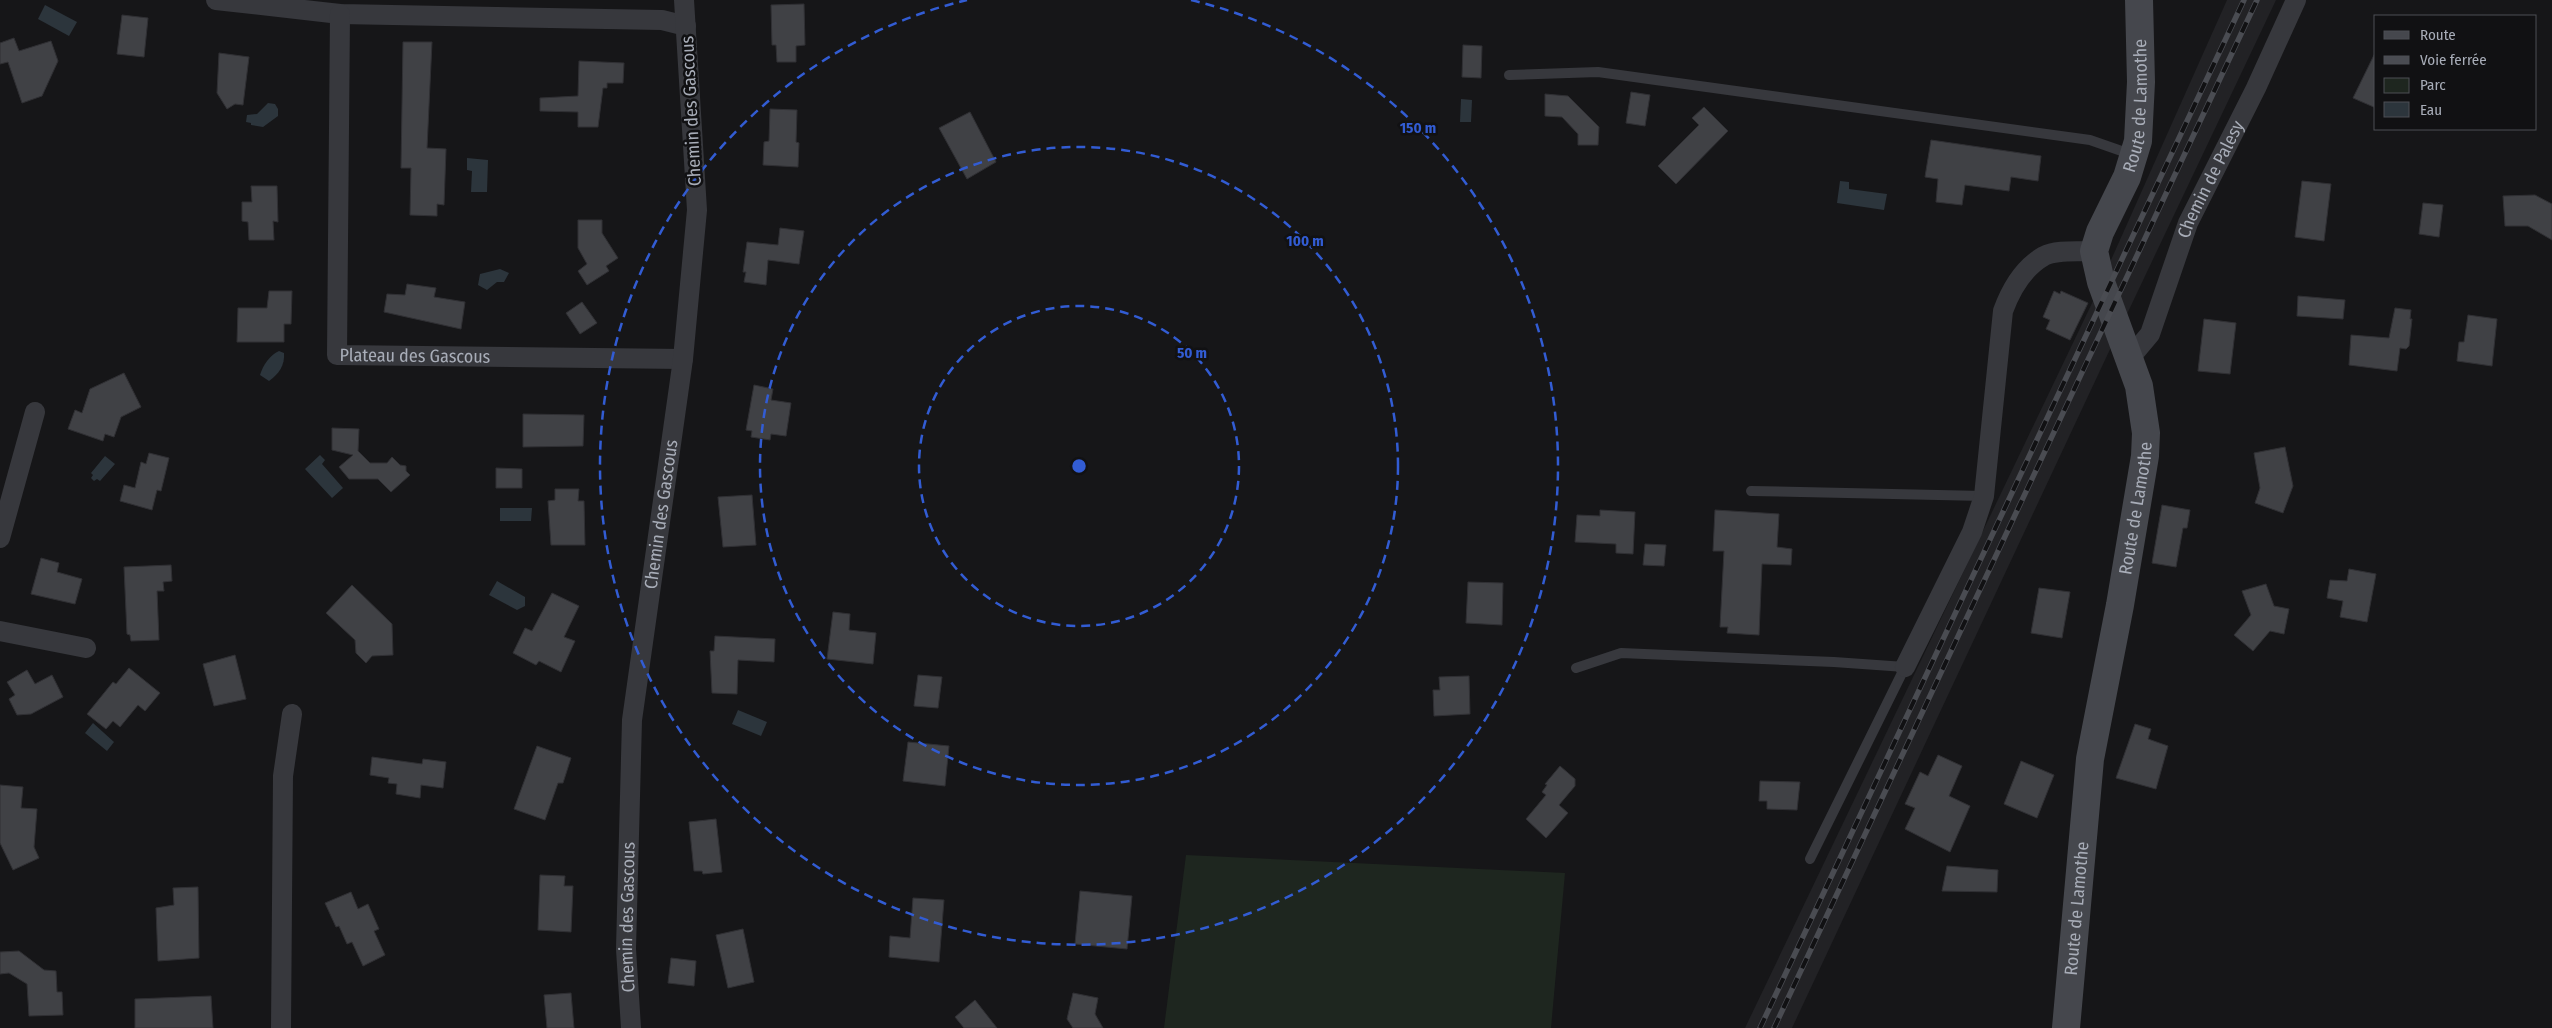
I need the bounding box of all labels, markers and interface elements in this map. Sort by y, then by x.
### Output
legend [2374,15,2537,130]
text: Route [2420,26,2456,44]
street label: Chemin des Gascous [676,35,706,187]
street label: Route de Lamothe [2118,39,2152,175]
text: Voie ferrée [2420,51,2487,69]
text: Parc [2420,76,2446,94]
text: Eau [2420,101,2442,119]
street label: Chemin de Palesy [2173,117,2249,241]
text: 150 m [1400,119,1436,137]
text: 100 m [1286,232,1324,250]
street label: Plateau des Gascous [339,344,491,368]
text: 50 m [1177,344,1207,362]
street label: Chemin des Gascous [640,438,683,590]
street label: Route de Lamothe [2114,441,2157,576]
centre of rings [1070,457,1088,475]
street label: Chemin des Gascous [615,841,640,993]
street label: Route de Lamothe [2060,841,2094,976]

